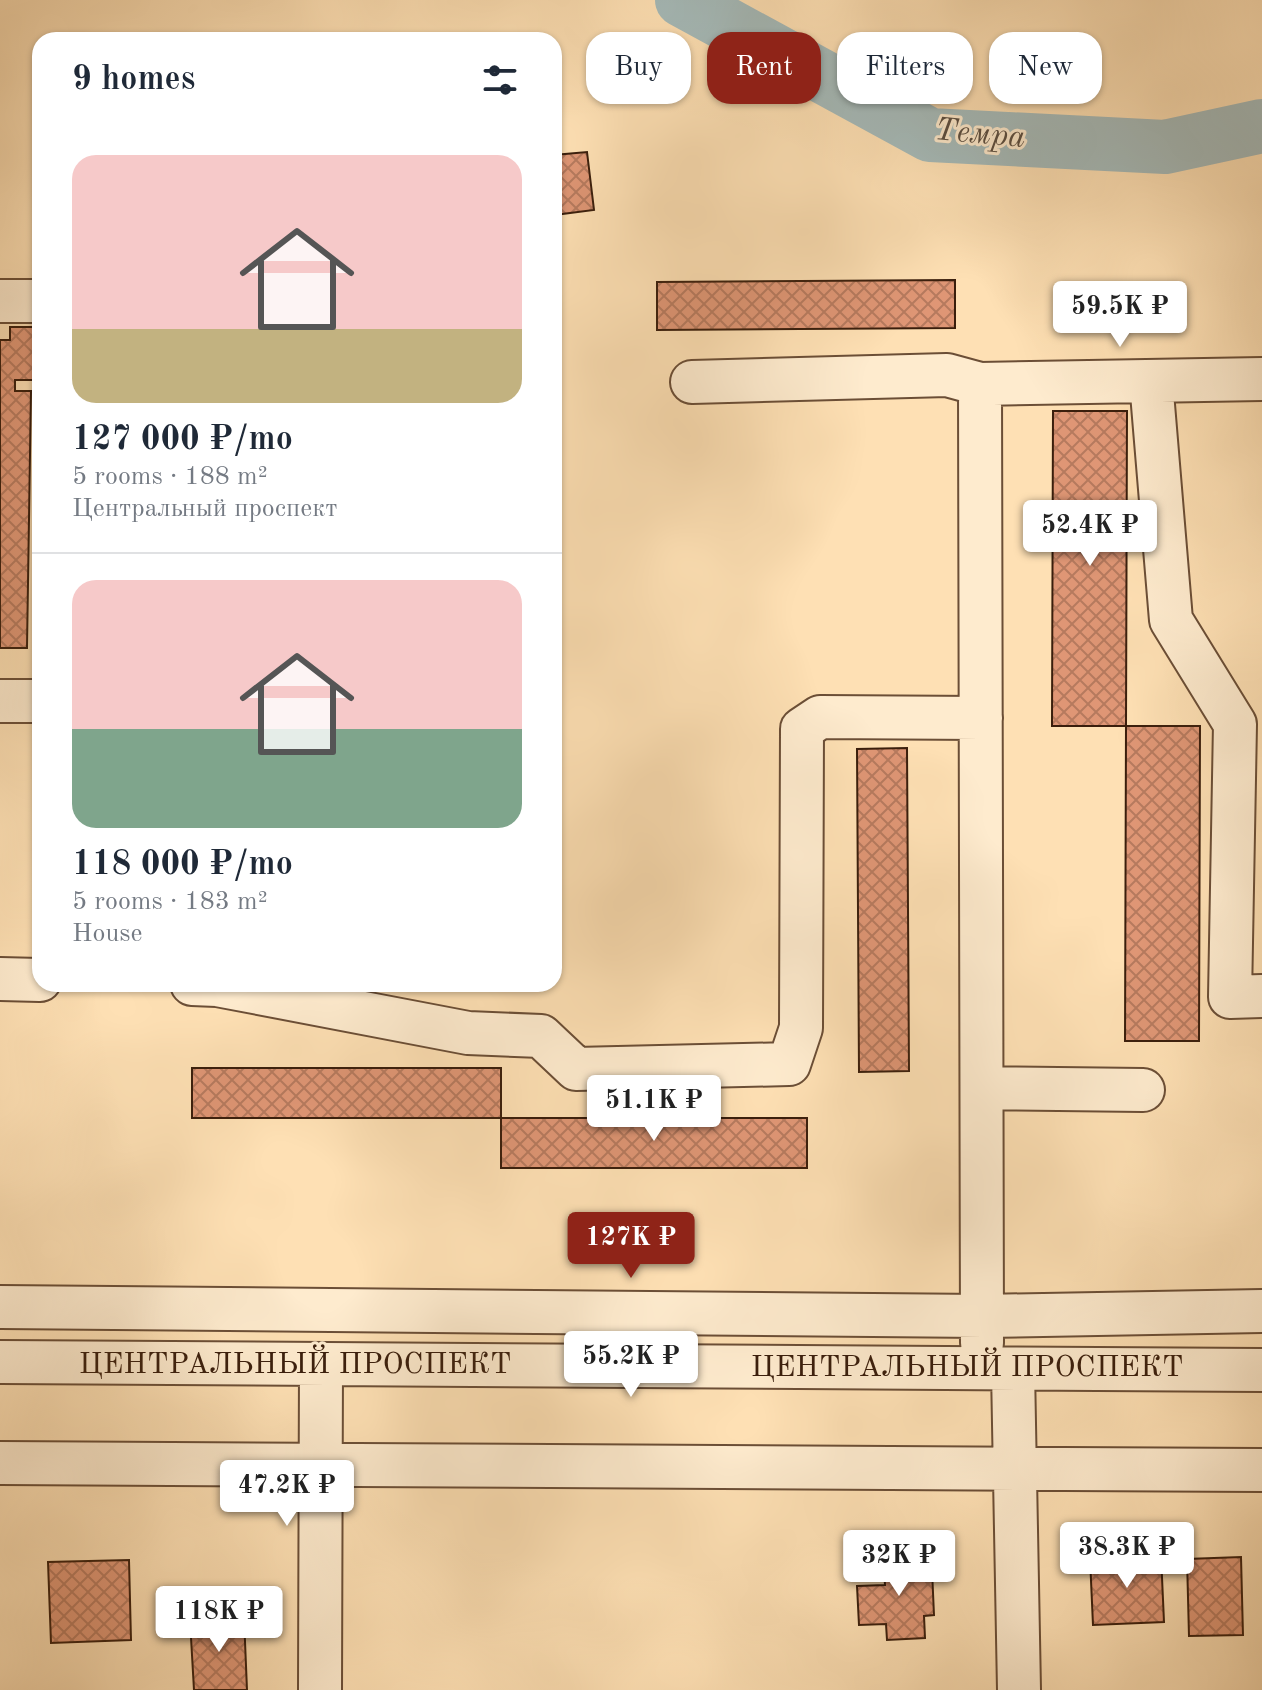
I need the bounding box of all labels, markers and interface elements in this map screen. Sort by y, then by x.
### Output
chip: Buy [586,32,691,104]
chip: Rent [707,32,821,104]
chip: Filters [837,32,973,104]
chip: New [989,32,1102,104]
icon: filters [478,58,522,102]
text: 9 homes [72,63,195,97]
water label: Темра [933,115,1027,155]
icon: home [225,207,369,351]
pin: 59.5K ₽ [1046,281,1194,349]
text: 59.5K ₽ [1071,294,1169,320]
text: 127 000 ₽/mo [72,423,293,457]
text: 5 rooms · 188 m² [72,464,268,490]
text: Центральный проспект [72,496,338,522]
pin: 52.4K ₽ [1016,500,1164,568]
text: 52.4K ₽ [1041,513,1139,539]
icon: home [225,632,369,776]
text: 118 000 ₽/mo [72,848,293,882]
text: 5 rooms · 183 m² [72,889,268,915]
text: House [72,921,143,947]
pin: 51.1K ₽ [580,1075,728,1143]
text: 51.1K ₽ [605,1088,703,1114]
pin: 127K ₽ [566,1212,696,1280]
text: 127K ₽ [586,1225,676,1251]
pin: 55.2K ₽ [557,1331,705,1399]
street label: ЦЕНТРАЛЬНЫЙ ПРОСПЕКТ [79,1344,511,1380]
text: 55.2K ₽ [582,1344,680,1370]
street label: ЦЕНТРАЛЬНЫЙ ПРОСПЕКТ [751,1347,1183,1383]
pin: 47.2K ₽ [213,1460,361,1528]
text: 47.2K ₽ [238,1473,336,1499]
pin: 38.3K ₽ [1053,1522,1201,1590]
pin: 32K ₽ [843,1530,955,1598]
text: 38.3K ₽ [1078,1535,1176,1561]
text: 32K ₽ [861,1543,937,1569]
pin: 118K ₽ [154,1586,284,1654]
text: 118K ₽ [174,1599,264,1625]

